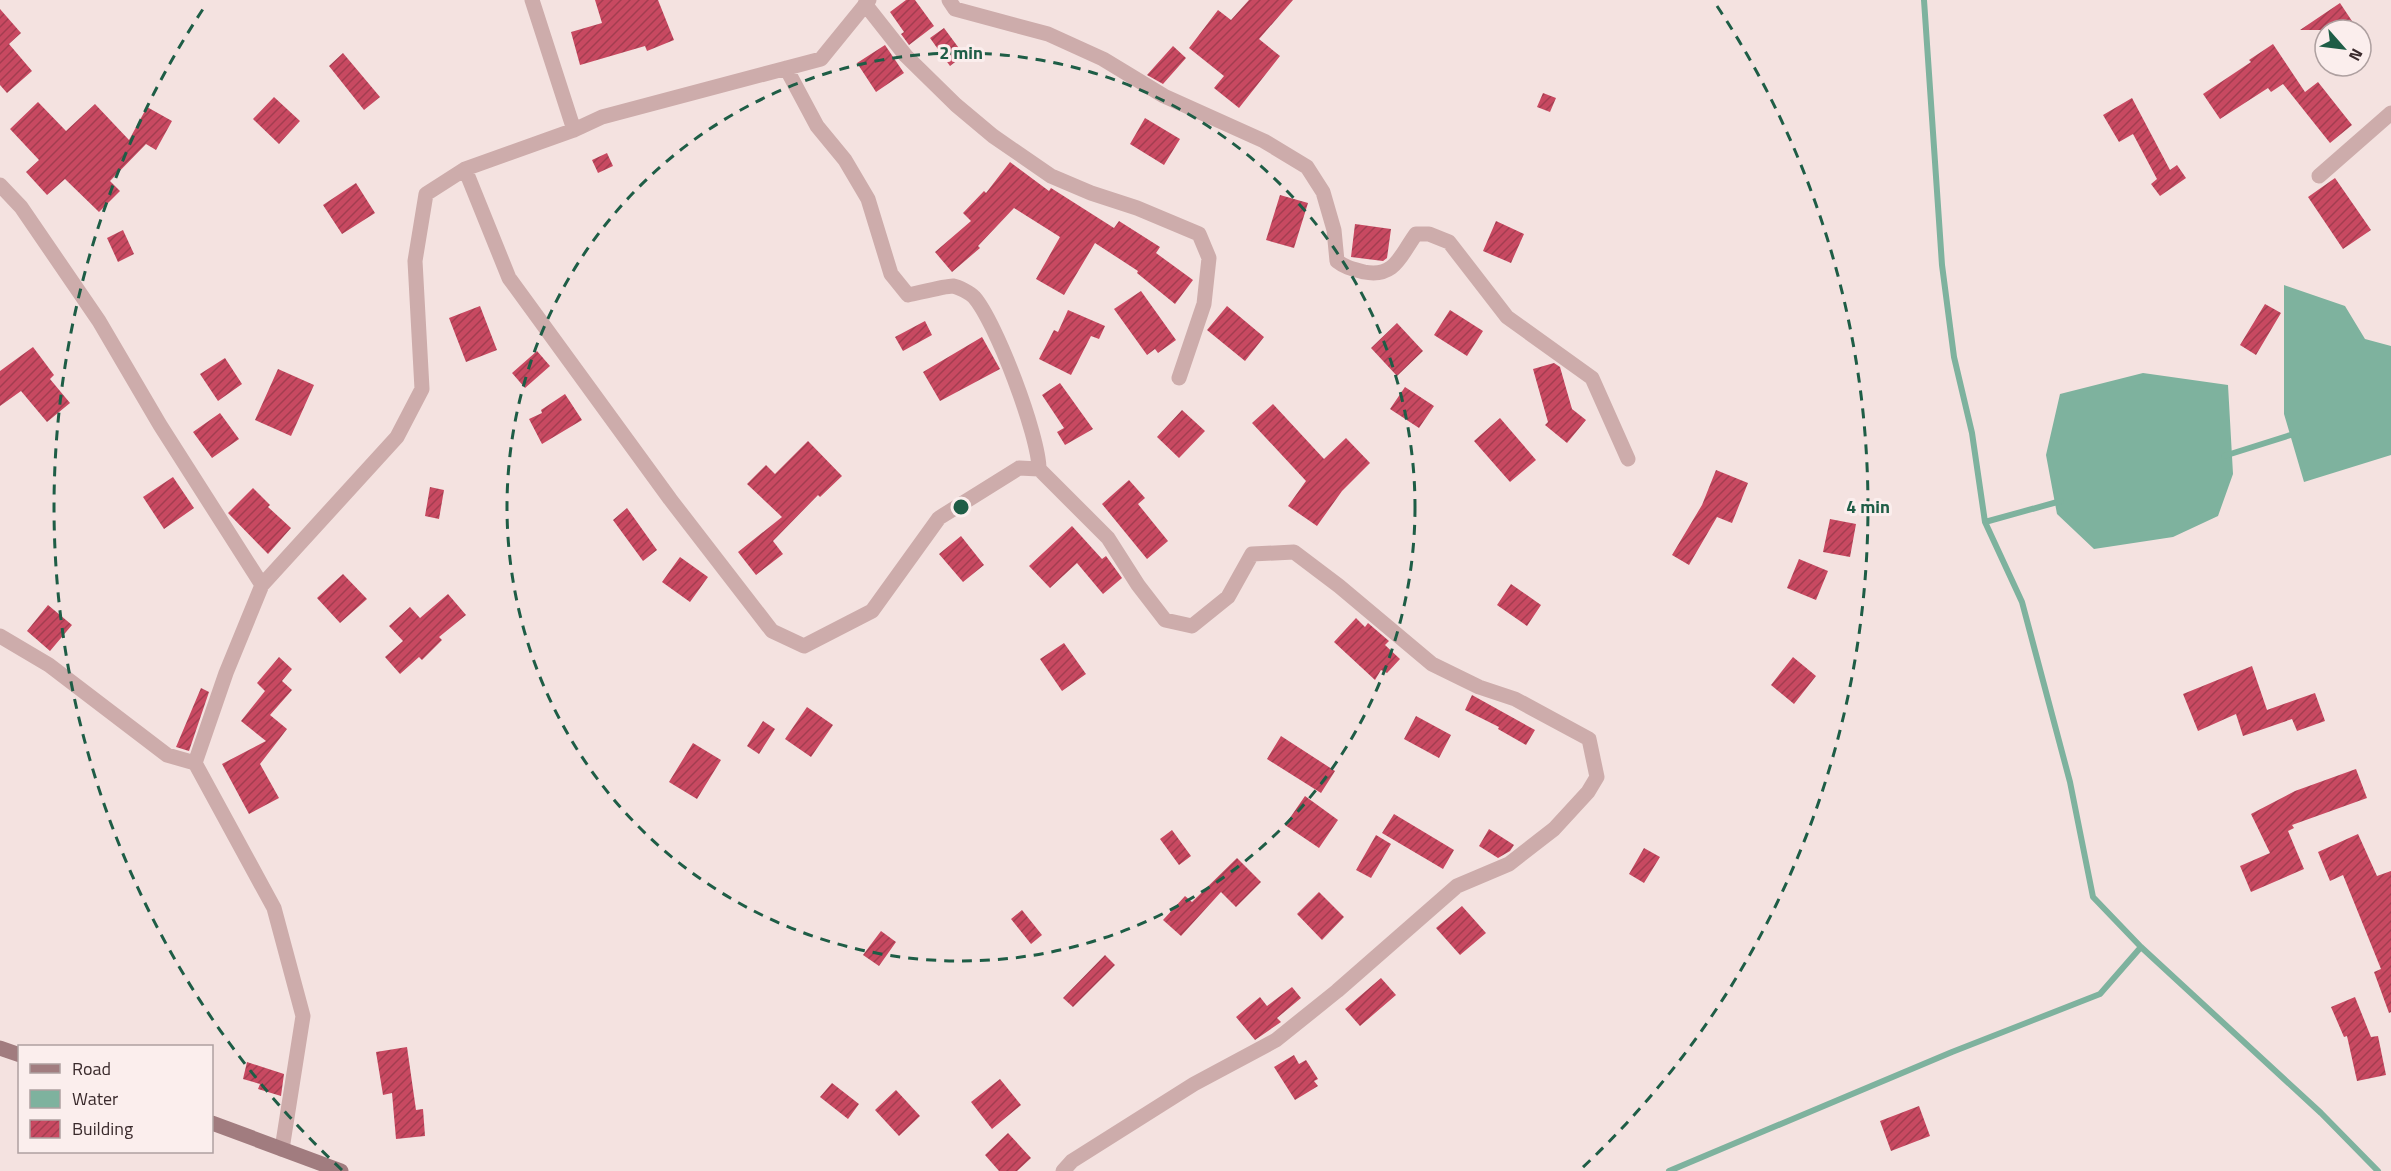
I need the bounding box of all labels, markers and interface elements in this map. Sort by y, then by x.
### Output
north arrow [2313,18,2373,78]
text: 2 min [939,39,983,66]
text: N [2343,45,2369,66]
text: 4 min [1846,493,1890,520]
centre of rings [951,497,971,517]
legend [18,1045,213,1153]
text: Road [72,1055,111,1082]
text: Water [72,1085,118,1112]
text: Building [72,1115,133,1142]

